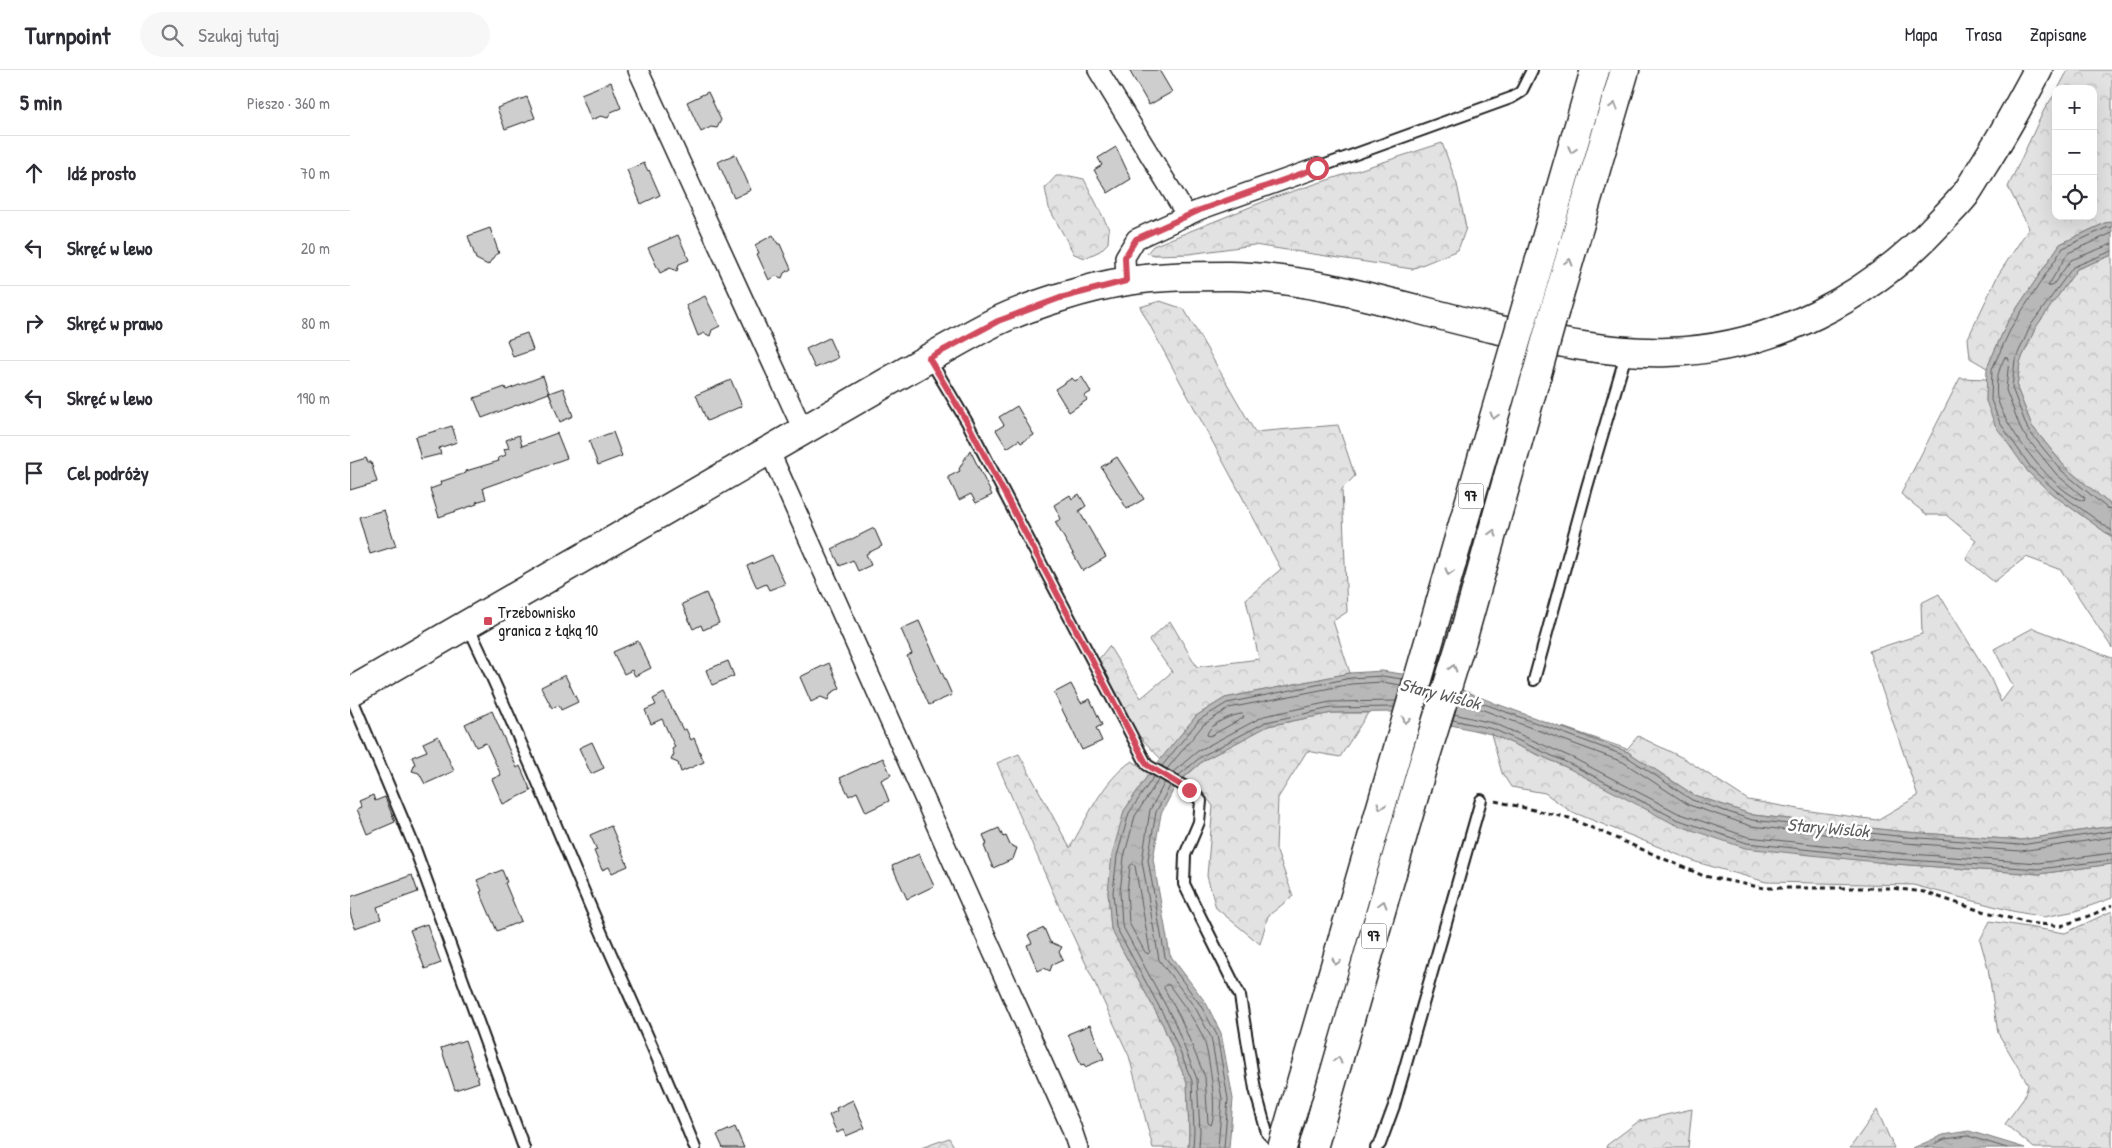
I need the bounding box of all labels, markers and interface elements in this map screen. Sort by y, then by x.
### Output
search box [140,12,490,57]
text: Turnpoint [25,19,110,51]
icon: search [158,21,186,49]
text: Szukaj tutaj [198,22,280,48]
text: Mapa [1905,22,1937,47]
text: Trasa [1965,22,2002,47]
text: Zapisane [2030,22,2087,47]
map controls [2052,85,2097,220]
button: + [2052,85,2097,130]
text: 5 min [20,88,62,117]
text: Pieszo · 360 m [247,92,330,114]
one-way arrow [1609,103,1619,111]
button: − [2052,130,2097,175]
one-way arrow [1567,146,1577,154]
route start [1306,157,1329,180]
icon: ahead [20,159,48,187]
text: Idź prosto [67,160,136,186]
text: 70 m [300,162,330,184]
button: locate [2052,175,2097,220]
icon: left [20,234,48,262]
text: Skręć w lewo [67,235,152,261]
text: 20 m [301,237,330,259]
one-way arrow [1563,258,1574,267]
icon: right [20,309,48,337]
text: Skręć w prawo [67,310,163,336]
text: 80 m [301,312,330,334]
icon: left [20,384,48,412]
text: Skręć w lewo [67,385,152,411]
text: 190 m [297,387,330,409]
one-way arrow [1490,412,1500,420]
icon: arrive [20,459,48,487]
text: Cel podróży [67,460,149,486]
road number: 97 [1458,484,1484,508]
one-way arrow [1487,529,1497,537]
one-way arrow [1444,568,1455,577]
place label: Trzebownisko granica z Łąką 10 [498,601,598,641]
marker: Trzebownisko granica z Łąką 10 [482,615,494,627]
one-way arrow [1448,665,1458,673]
water label: Stary Wislok [1397,671,1484,716]
one-way arrow [1402,715,1412,723]
route end [1178,779,1201,802]
one-way arrow [1376,802,1387,810]
water label: Stary Wislok [1786,811,1871,844]
one-way arrow [1378,901,1388,909]
road number: 97 [1362,924,1386,948]
one-way arrow [1331,957,1341,966]
one-way arrow [1332,1056,1343,1065]

